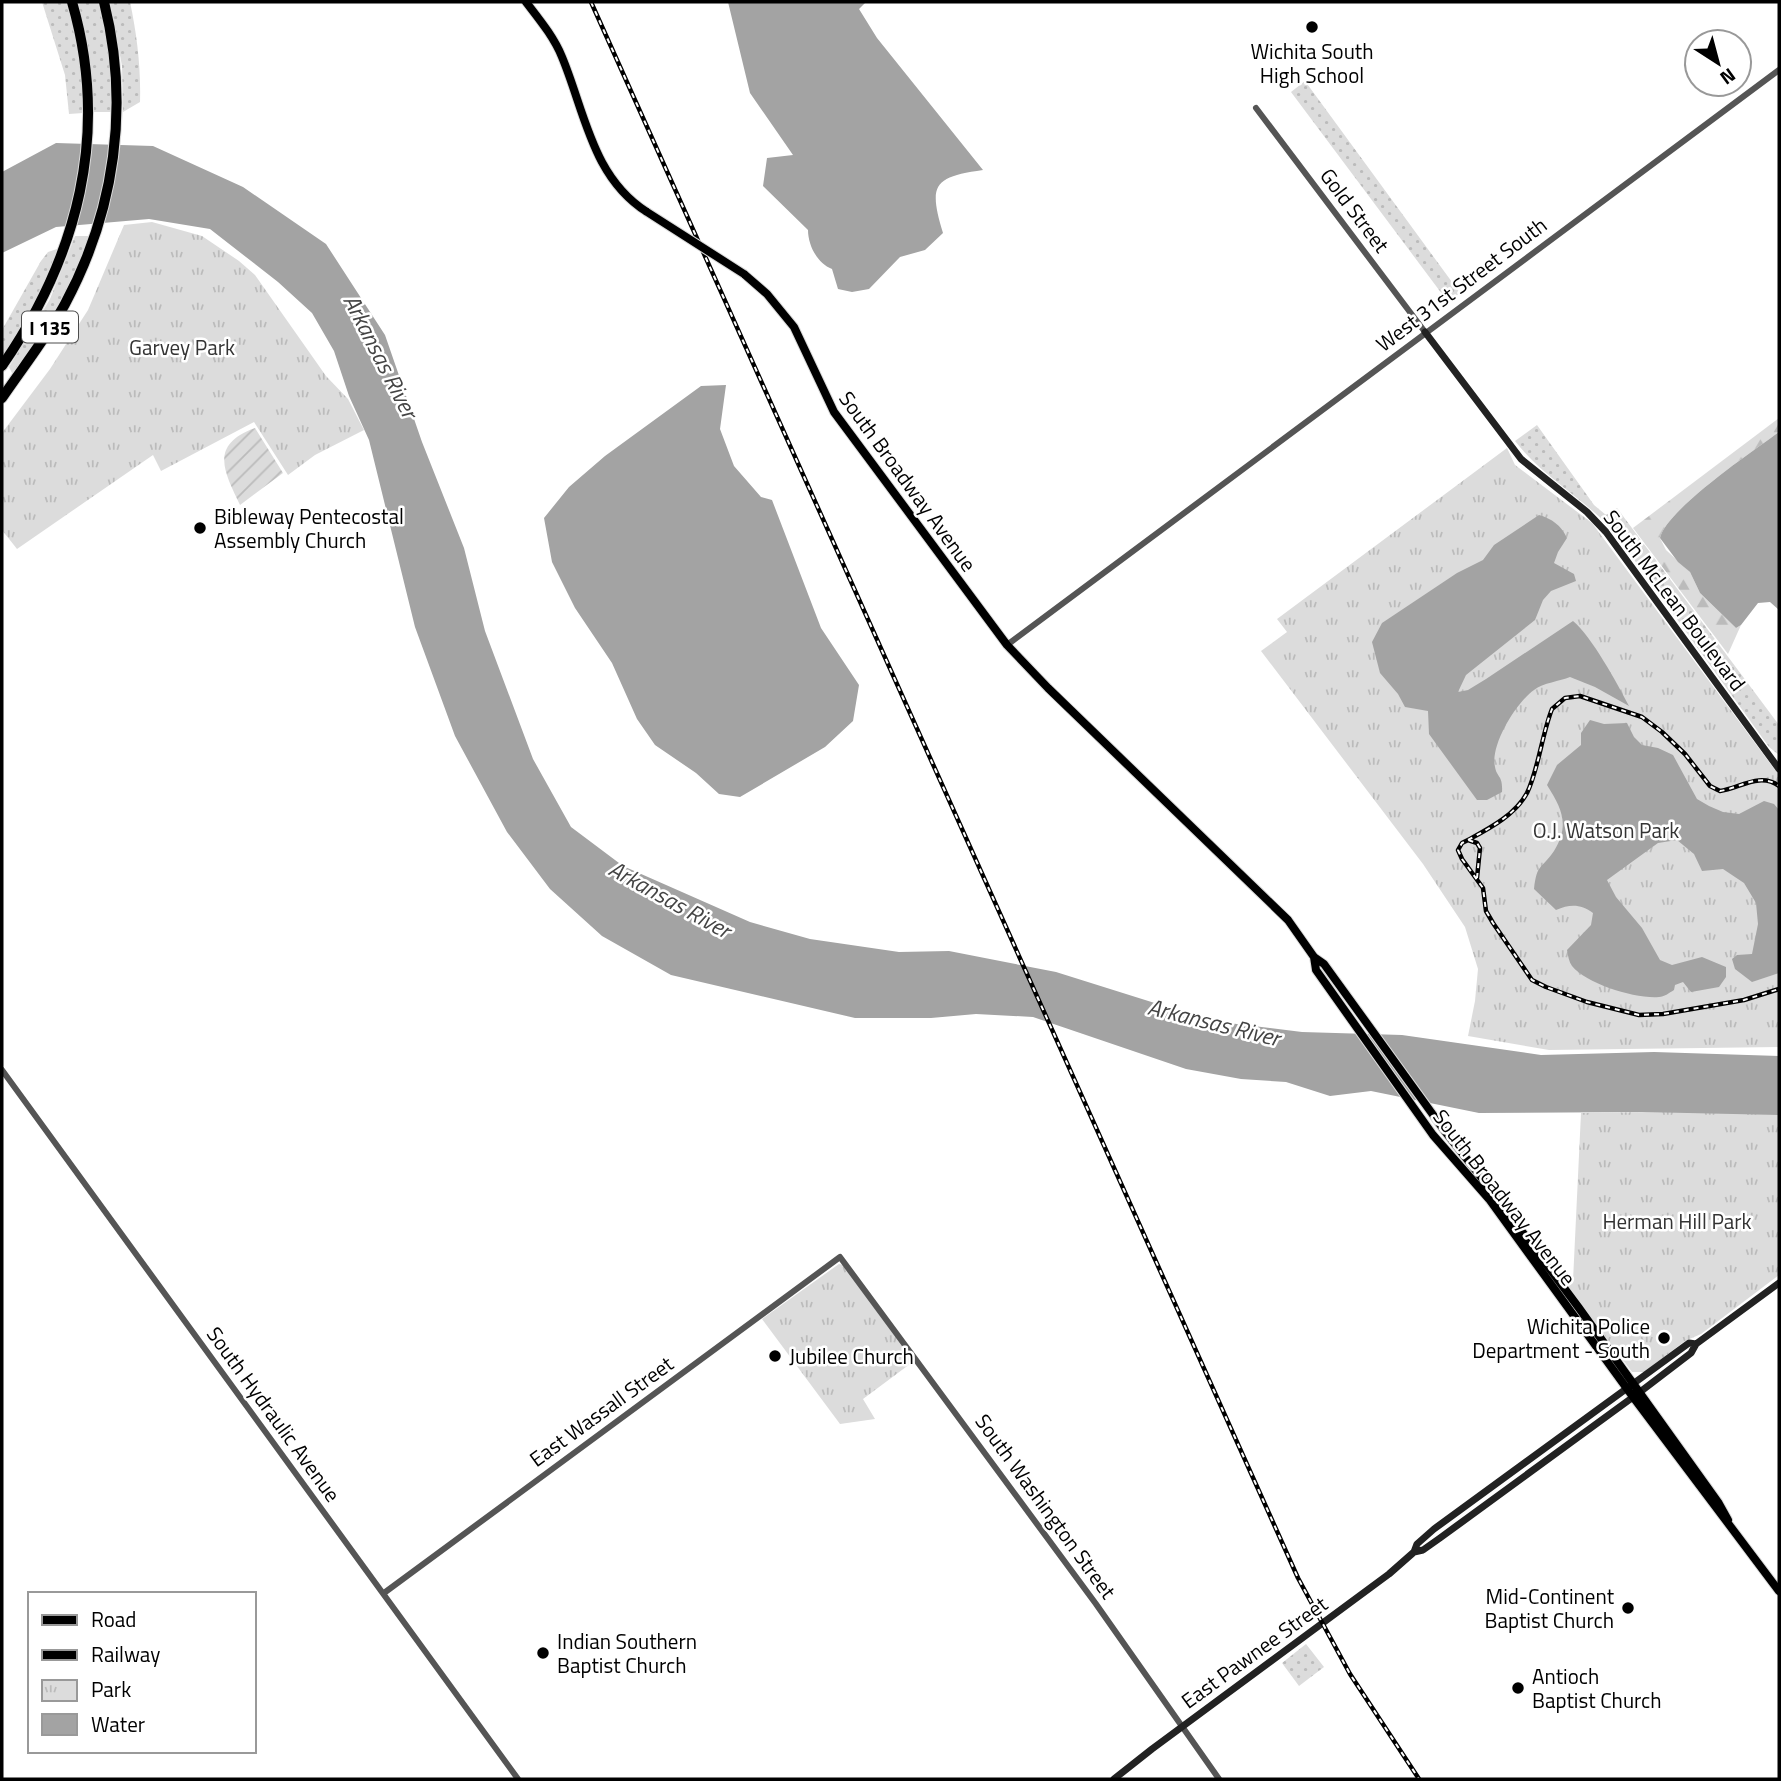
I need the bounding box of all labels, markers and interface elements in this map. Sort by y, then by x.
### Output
marker: Wichita South High School [1304,19,1320,35]
north arrow [1683,28,1753,98]
place label: Wichita South High School [1250,35,1374,91]
text: N [1714,62,1742,93]
street label: Gold Street [1313,161,1398,260]
street label: West 31st Street South [1369,209,1553,359]
water label: Arkansas River [335,288,428,426]
road number: I 135 [22,312,78,342]
park label: Garvey Park [129,331,235,363]
street label: South Broadway Avenue [831,384,985,578]
place label: Bibleway Pentecostal Assembly Church [214,500,404,556]
street label: South McLean Boulevard [1596,503,1754,697]
marker: Bibleway Pentecostal Assembly Church [192,520,208,536]
park label: O.J. Watson Park [1533,814,1679,846]
water label: Arkansas River [603,851,740,948]
water label: Arkansas River [1144,989,1286,1056]
street label: South Broadway Avenue [1426,1102,1584,1292]
park label: Herman Hill Park [1602,1205,1752,1237]
place label: Wichita Police Department - South [1472,1310,1650,1366]
street label: South Hydraulic Avenue [199,1320,349,1508]
marker: Wichita Police Department - South [1656,1330,1672,1346]
place label: Jubilee Church [789,1340,914,1372]
street label: East Wassall Street [522,1347,680,1474]
marker: Jubilee Church [767,1348,783,1364]
street label: South Washington Street [968,1407,1125,1606]
place label: Mid-Continent Baptist Church [1484,1580,1615,1636]
street label: East Pawnee Street [1174,1588,1334,1716]
legend [28,1592,256,1753]
marker: Mid-Continent Baptist Church [1620,1600,1636,1616]
text: Road [91,1603,136,1635]
place label: Indian Southern Baptist Church [557,1625,697,1681]
text: Railway [91,1638,160,1670]
marker: Indian Southern Baptist Church [535,1645,551,1661]
place label: Antioch Baptist Church [1532,1660,1662,1716]
text: Park [91,1673,131,1705]
marker: Antioch Baptist Church [1510,1680,1526,1696]
text: Water [91,1708,145,1740]

